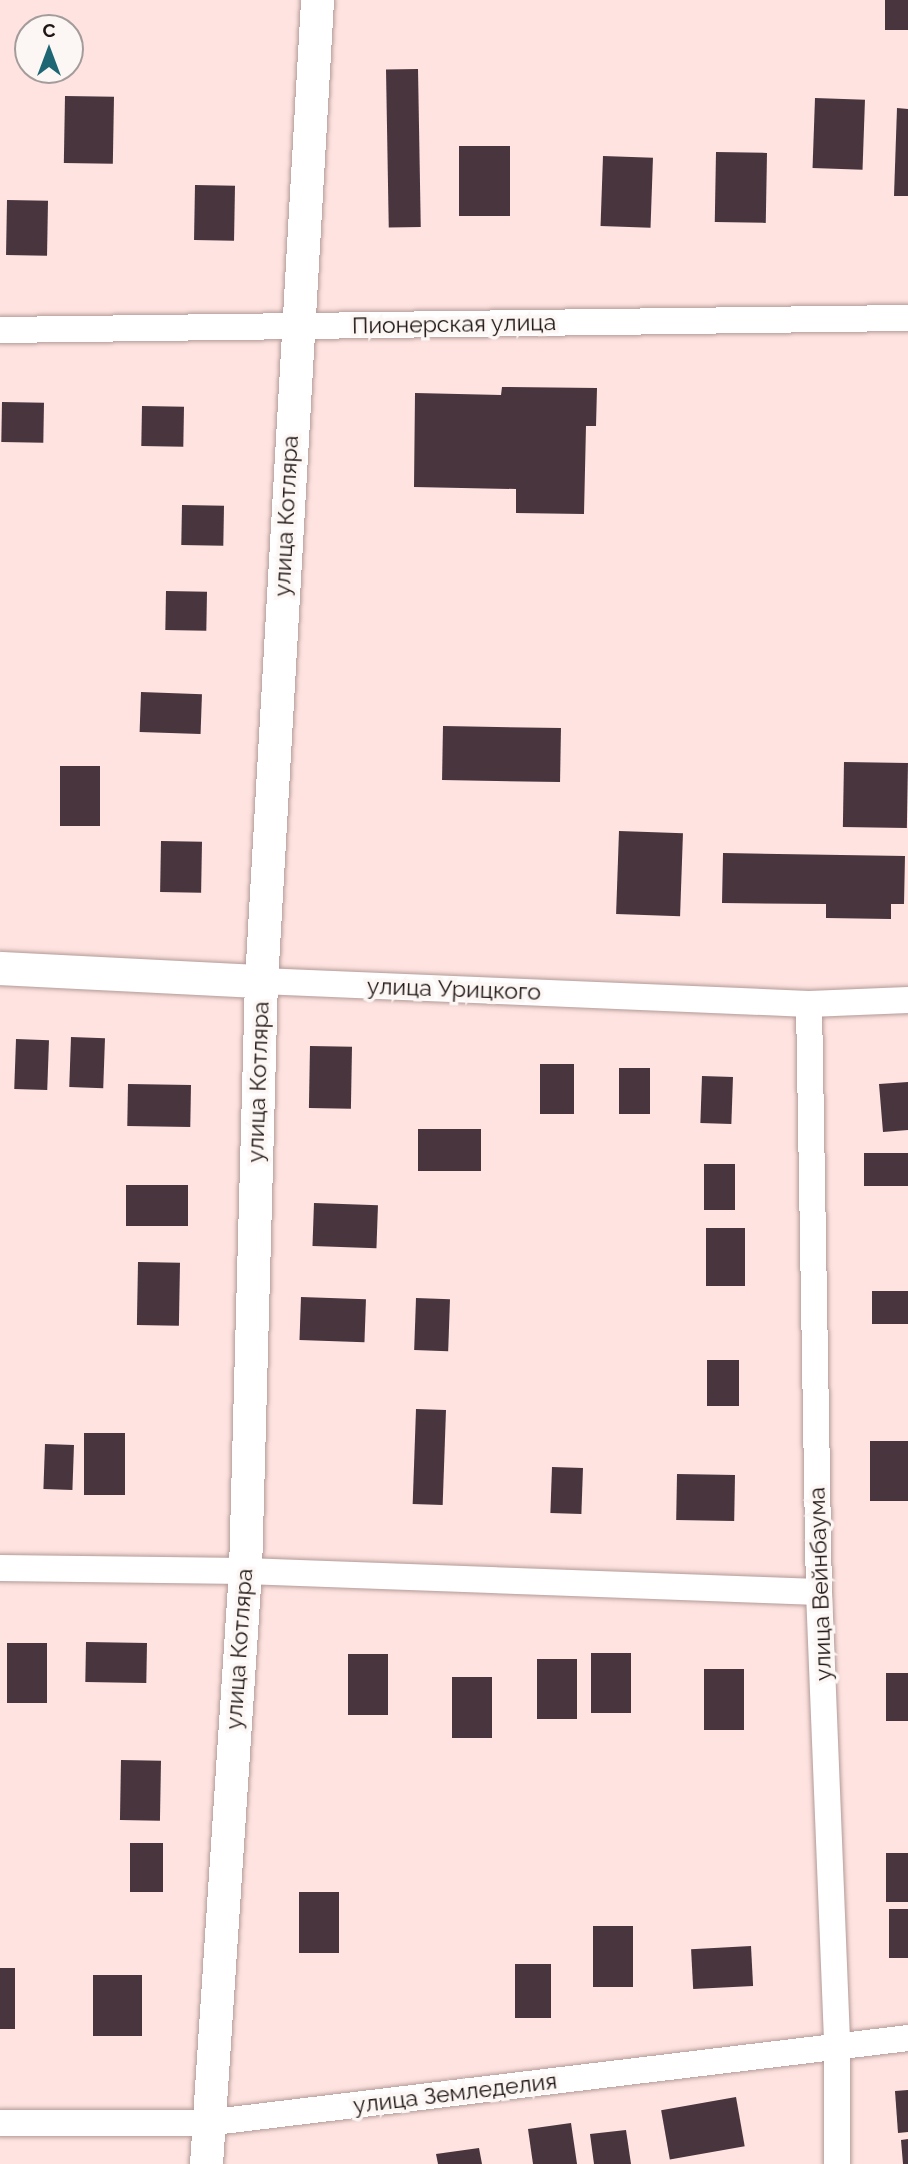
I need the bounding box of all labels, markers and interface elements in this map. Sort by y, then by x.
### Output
north arrow [14,14,84,84]
text: С [42,19,56,41]
street label: Пионерская улица [351,308,557,340]
street label: улица Котляра [268,435,304,597]
street label: улица Урицкого [366,972,542,1006]
street label: улица Котляра [241,1001,275,1163]
street label: улица Вейнбаума [803,1487,837,1681]
street label: улица Котляра [220,1568,258,1730]
street label: улица Земледелия [351,2067,559,2119]

